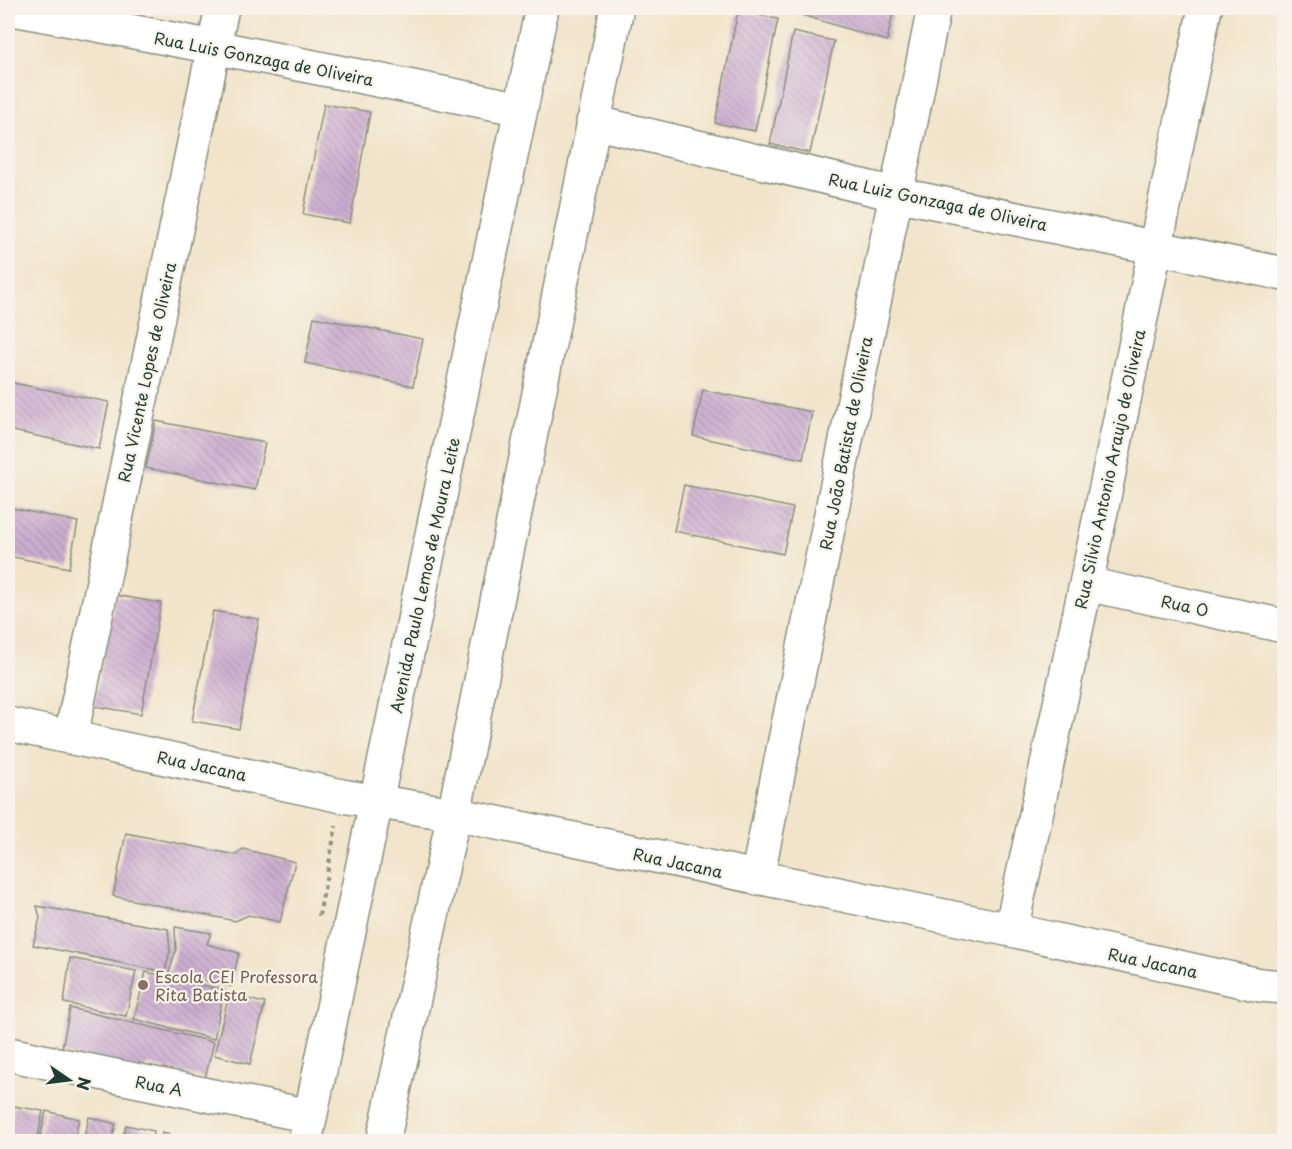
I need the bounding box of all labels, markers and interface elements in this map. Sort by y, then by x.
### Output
street label: Rua Luis Gonzaga de Oliveira [152,25,376,91]
street label: Rua Luiz Gonzaga de Oliveira [826,166,1050,236]
street label: Rua Vicente Lopes de Oliveira [111,259,181,484]
street label: Rua Silvio Antonio Araujo de Oliveira [1068,327,1150,611]
street label: Rua João Batista de Oliveira [813,334,877,552]
street label: Avenida Paulo Lemos de Moura Leite [383,435,465,715]
street label: Rua O [1159,588,1211,622]
street label: Rua Jacana [155,744,249,786]
street label: Rua Jacana [631,841,725,883]
street label: Rua Jacana [1106,941,1200,983]
place label: Escola CEI Professora Rita Batista [155,964,318,1006]
marker: Escola CEI Professora Rita Batista [136,978,150,992]
north arrow [39,1050,99,1110]
street label: Rua A [133,1069,185,1101]
text: N [71,1075,98,1093]

